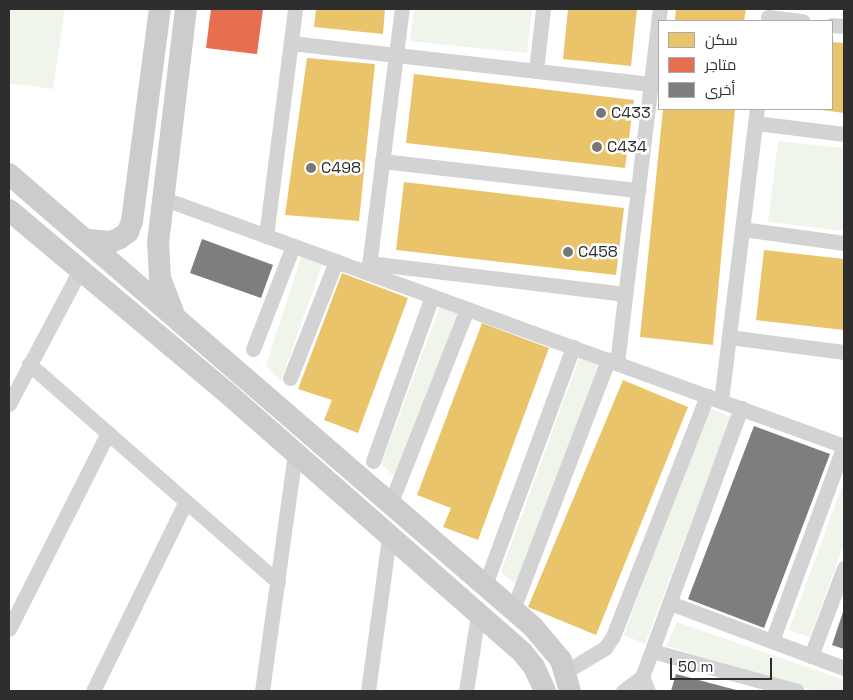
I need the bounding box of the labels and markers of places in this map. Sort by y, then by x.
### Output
place label: C433 [611,103,651,123]
marker: C433 [595,107,607,119]
place label: C434 [607,137,647,157]
marker: C434 [591,141,603,153]
place label: C498 [321,158,361,178]
marker: C498 [305,162,317,174]
place label: C458 [578,242,618,262]
marker: C458 [562,246,574,258]

